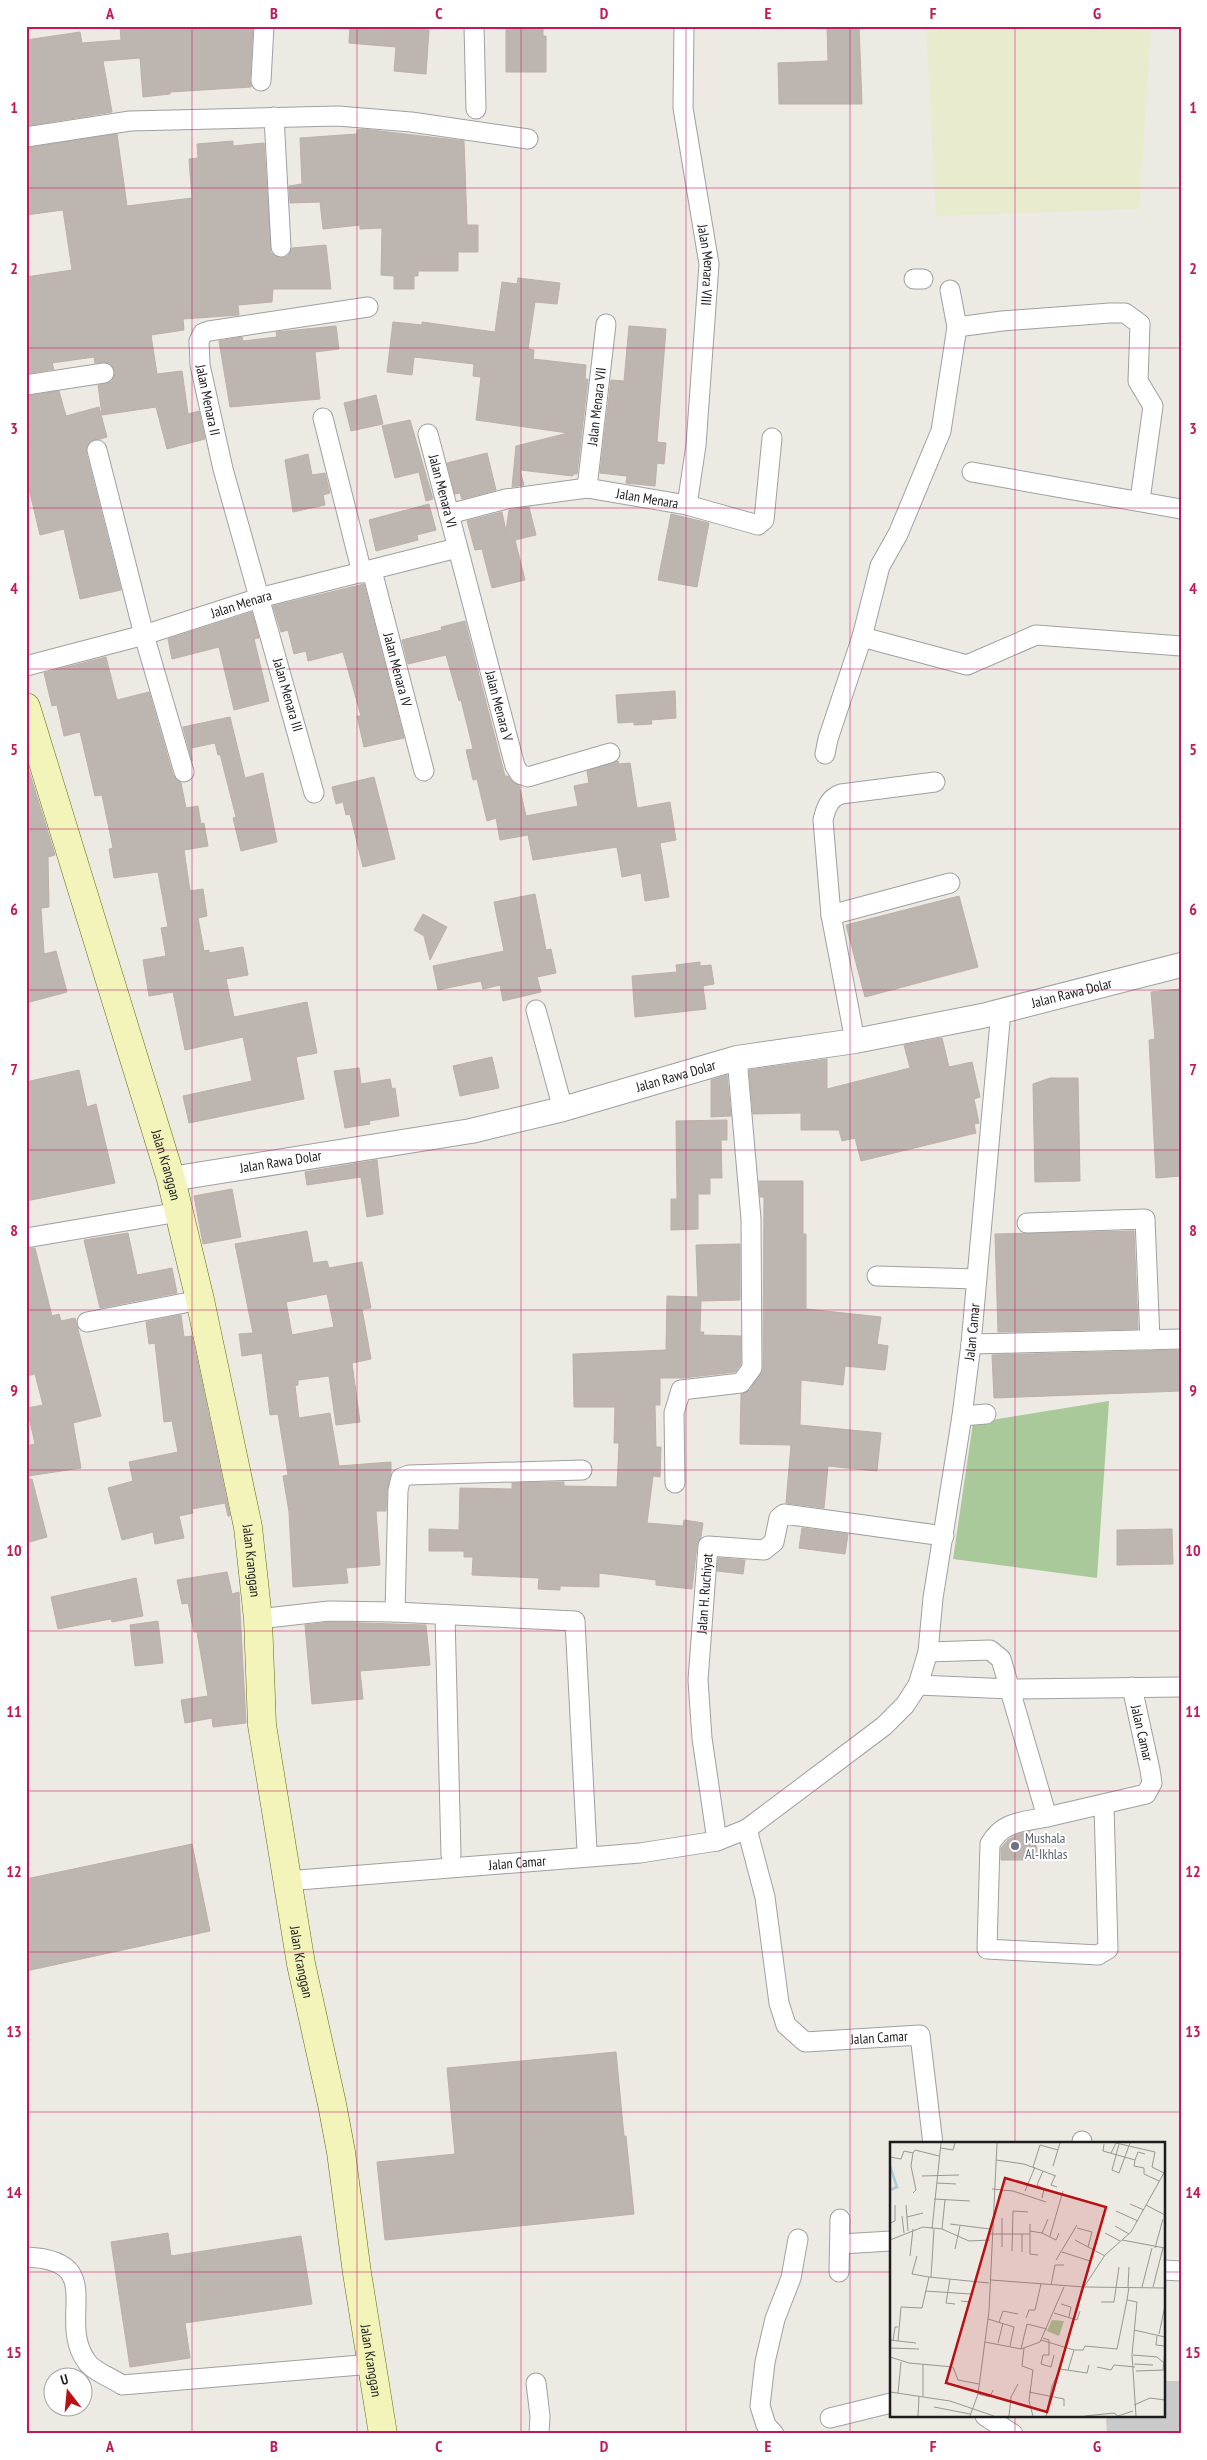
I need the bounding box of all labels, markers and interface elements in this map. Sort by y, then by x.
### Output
text: A [105,3,115,23]
text: B [270,3,278,23]
text: C [435,3,443,23]
text: D [600,3,609,23]
text: E [765,3,772,23]
text: F [930,3,937,23]
text: G [1093,3,1101,23]
text: 1 [10,97,18,117]
text: 1 [1189,97,1197,117]
street label: Jalan Menara VIII [693,222,718,306]
text: 2 [10,258,18,278]
text: 2 [1189,258,1197,278]
street label: Jalan Menara II [191,362,224,437]
street label: Jalan Menara VII [583,366,610,448]
text: 3 [10,418,18,438]
text: 3 [1189,418,1197,438]
street label: Jalan Menara VI [424,451,461,530]
street label: Jalan Menara [614,484,680,512]
text: 4 [10,578,18,598]
text: 4 [1189,578,1197,598]
street label: Jalan Menara [207,586,273,622]
street label: Jalan Menara IV [379,630,416,709]
street label: Jalan Menara III [269,655,307,734]
street label: Jalan Menara V [481,668,517,743]
text: 5 [10,739,18,759]
text: 5 [1189,739,1197,759]
text: 6 [10,899,18,919]
text: 6 [1189,899,1197,919]
street label: Jalan Rawa Dolar [1029,974,1114,1012]
street label: Jalan Rawa Dolar [633,1056,718,1096]
text: 7 [10,1059,18,1079]
text: 7 [1189,1059,1197,1079]
street label: Jalan Kranggan [147,1126,185,1202]
street label: Jalan Rawa Dolar [238,1146,323,1177]
text: 8 [10,1220,18,1240]
text: 8 [1189,1220,1197,1240]
street label: Jalan Camar [960,1302,984,1363]
text: 9 [10,1380,18,1400]
text: 9 [1189,1380,1197,1400]
street label: Jalan Kranggan [238,1521,265,1598]
text: 10 [6,1540,22,1560]
text: 10 [1185,1540,1201,1560]
street label: Jalan H. Ruchiyat [692,1552,716,1635]
text: 11 [6,1701,22,1721]
text: 11 [1185,1701,1201,1721]
street label: Jalan Camar [1127,1702,1157,1763]
place label: Mushala Al-Ikhlas [1025,1829,1068,1863]
marker: Mushala Al-Ikhlas [1009,1840,1021,1852]
street label: Jalan Camar [487,1851,547,1874]
text: 12 [6,1861,22,1881]
text: 12 [1185,1861,1201,1881]
street label: Jalan Kranggan [286,1924,317,2000]
text: 13 [6,2021,22,2041]
text: 13 [1185,2021,1201,2041]
street label: Jalan Camar [849,2027,908,2048]
inset map [890,2142,1164,2418]
text: 14 [6,2182,22,2202]
text: 14 [1185,2182,1201,2202]
street label: Jalan Kranggan [356,2322,386,2398]
text: 15 [6,2342,22,2362]
text: 15 [1185,2342,1201,2362]
north arrow [42,2368,92,2418]
text: U [58,2370,70,2389]
text: A [105,2436,115,2456]
text: B [270,2436,278,2456]
text: C [435,2436,443,2456]
text: D [600,2436,609,2456]
text: E [765,2436,772,2456]
text: F [930,2436,937,2456]
text: G [1093,2436,1101,2456]

